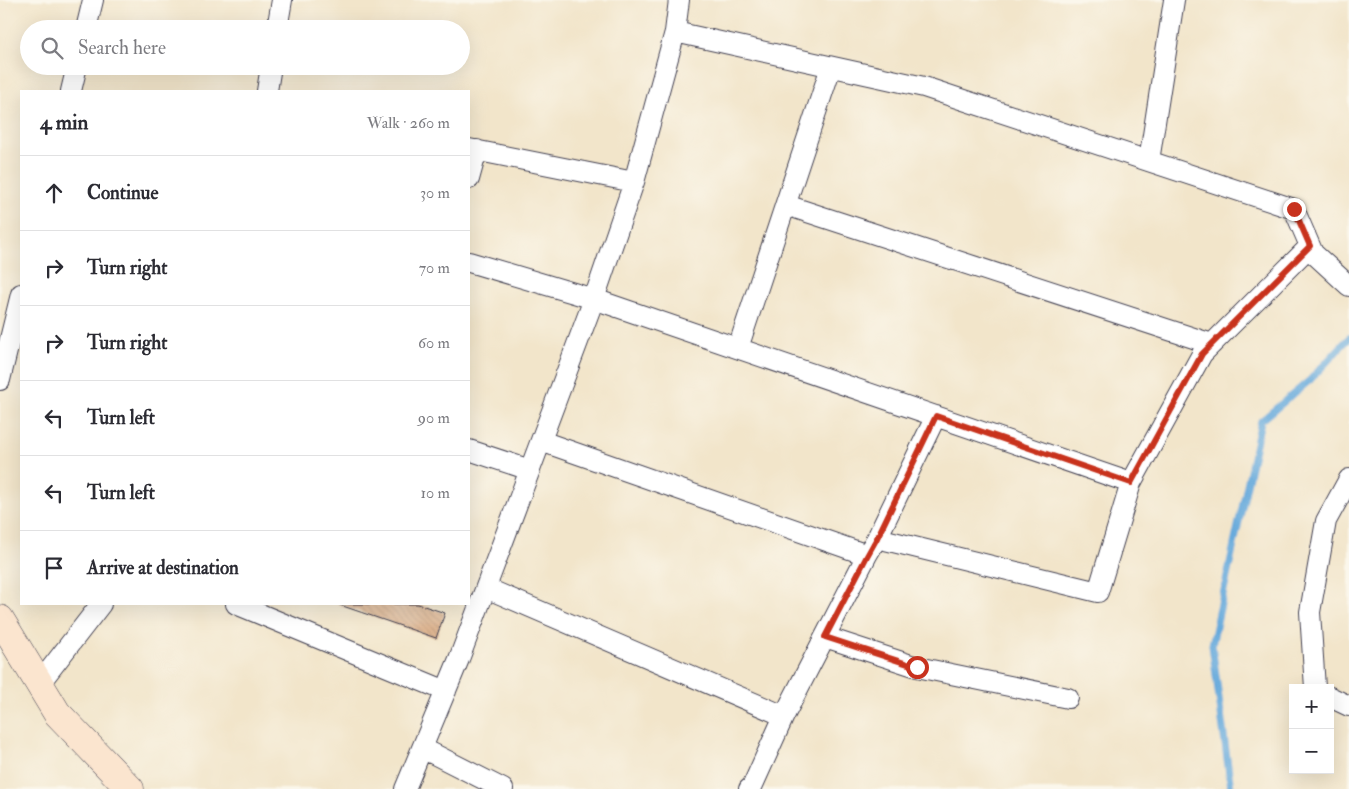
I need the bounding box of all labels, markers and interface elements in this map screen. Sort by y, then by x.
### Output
search box [20,20,470,75]
icon: search [38,34,66,62]
text: Search here [78,36,166,60]
text: 4 min [40,109,88,136]
text: Walk · 260 m [367,113,450,133]
icon: ahead [40,179,68,207]
text: Continue [87,181,158,205]
text: 30 m [420,183,450,203]
route end [1283,198,1306,221]
icon: right [40,254,68,282]
text: Turn right [87,256,167,280]
text: 70 m [419,258,450,278]
icon: right [40,329,68,357]
text: Turn right [87,331,167,355]
text: 60 m [418,333,450,353]
icon: left [40,404,68,432]
text: Turn left [87,406,155,430]
text: 90 m [418,408,450,428]
icon: left [40,479,68,507]
text: Turn left [87,481,155,505]
text: 10 m [420,483,450,503]
icon: arrive [40,554,68,582]
text: Arrive at destination [87,556,239,580]
route start [906,656,929,679]
map controls [1289,684,1334,774]
button: + [1289,684,1334,729]
button: − [1289,729,1334,774]

